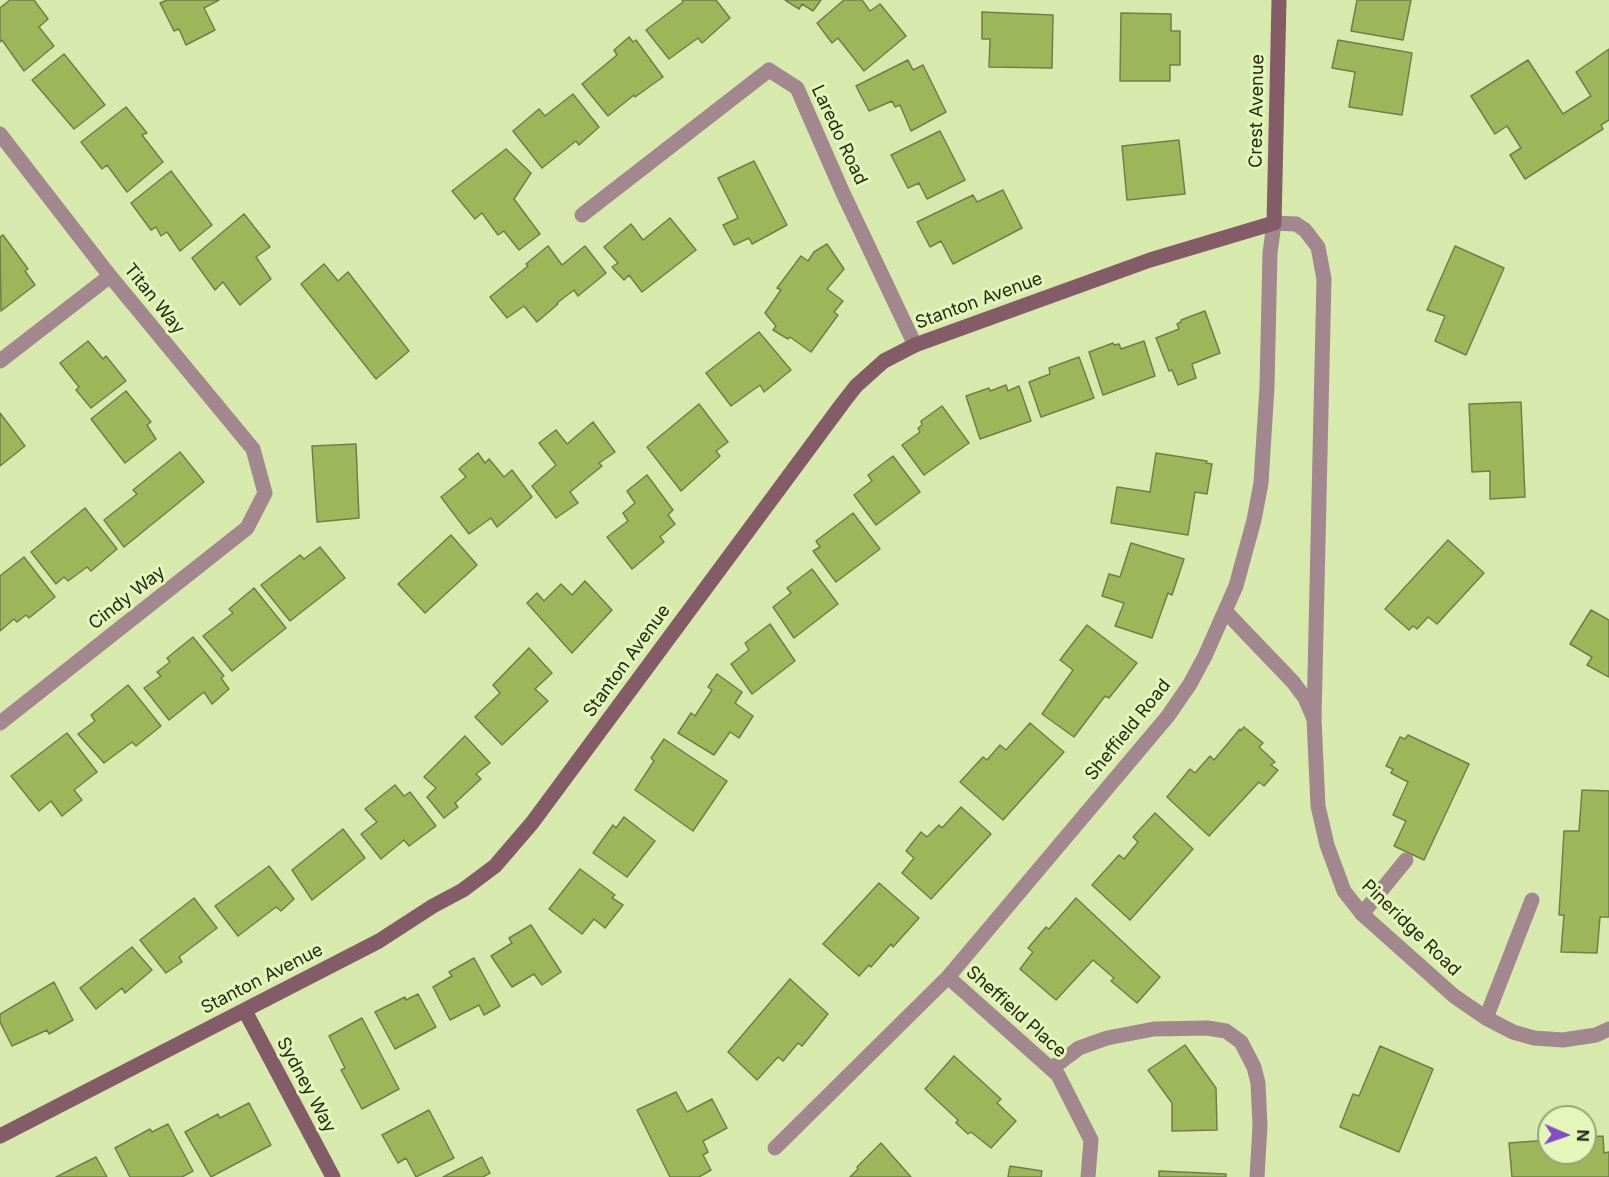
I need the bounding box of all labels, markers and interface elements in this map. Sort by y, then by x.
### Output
street label: Crest Avenue [1245,54,1269,168]
street label: Laredo Road [806,82,872,188]
street label: Titan Way [119,259,189,339]
street label: Stanton Avenue [912,268,1046,334]
street label: Cindy Way [84,561,170,635]
street label: Stanton Avenue [579,601,675,721]
street label: Sheffield Road [1081,675,1175,785]
street label: Pineridge Road [1357,875,1465,981]
street label: Stanton Avenue [198,939,326,1019]
street label: Sheffield Place [961,961,1071,1063]
street label: Sydney Way [272,1034,340,1136]
north arrow [1537,1105,1597,1165]
text: N [1573,1129,1593,1142]

